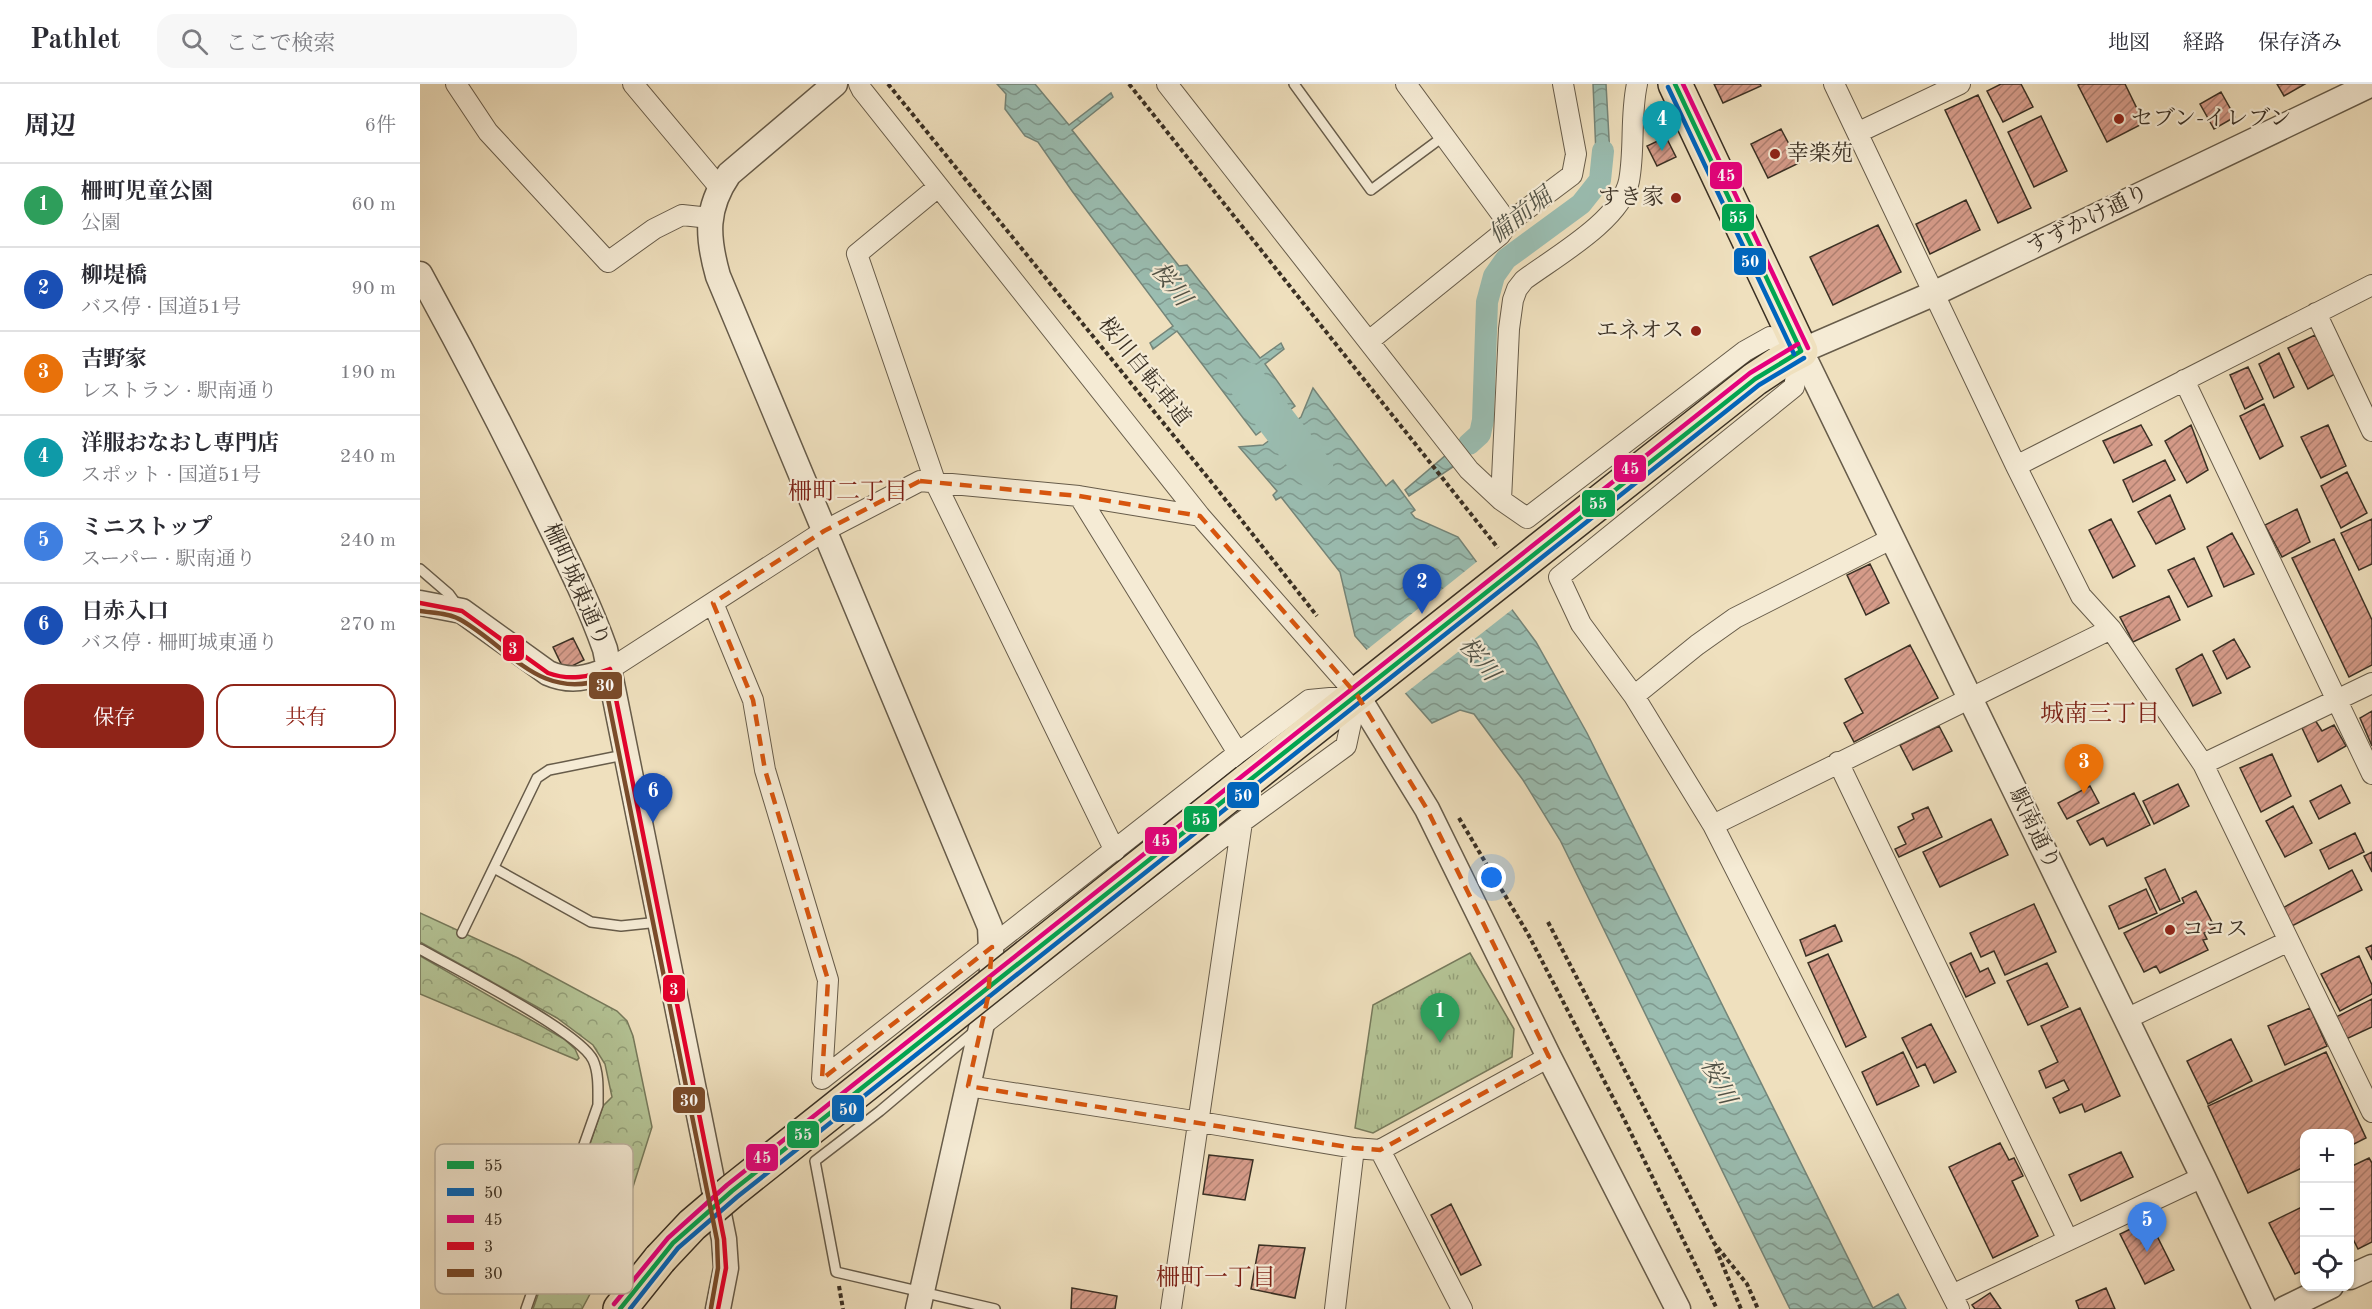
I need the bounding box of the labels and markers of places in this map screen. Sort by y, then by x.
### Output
pin: 4 [1642,101,1682,151]
place label: セブン-イレブン [2131,107,2291,130]
marker: セブン-イレブン [2112,112,2126,126]
place label: 幸楽苑 [1787,141,1853,165]
marker: 幸楽苑 [1768,147,1782,161]
place label: すき家 [1598,185,1664,209]
marker: すき家 [1669,191,1683,205]
place label: エネオス [1596,319,1684,342]
marker: エネオス [1689,324,1703,338]
pin: 2 [1402,564,1442,614]
pin: 3 [2064,744,2104,794]
pin: 6 [634,774,672,823]
place label: ココス [2182,919,2248,941]
marker: ココス [2163,923,2177,937]
pin: 1 [1420,994,1460,1043]
pin: 5 [2128,1202,2166,1252]

